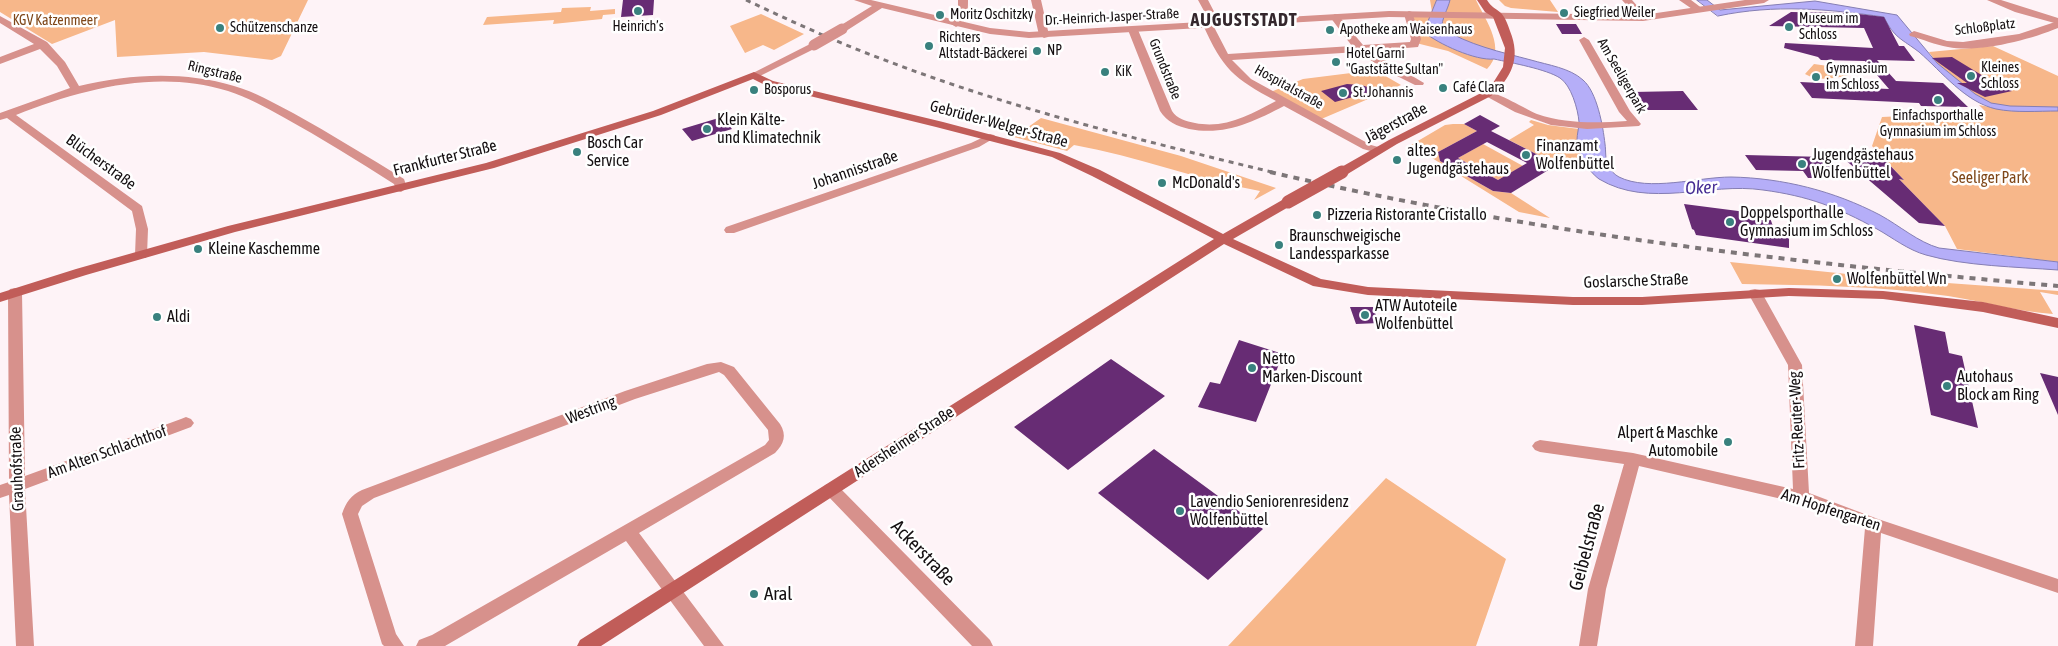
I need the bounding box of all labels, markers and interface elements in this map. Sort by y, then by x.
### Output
marker: Heinrich’s [632,5,644,17]
street label: Dr.-Heinrich-Jasper-Straße [1044,5,1180,29]
place label: Siegfried Weiler [1574,5,1655,21]
place label: Moritz Oschitzky [950,7,1034,23]
marker: Siegfried Weiler [1558,7,1570,19]
marker: Moritz Oschitzky [934,9,946,21]
district label: AUGUSTSTADT [1189,9,1299,31]
place label: Museum im Schloss [1799,11,1858,44]
park label: KGV Katzenmeer [13,13,97,29]
street label: Schloßplatz [1954,15,2016,39]
place label: Heinrich’s [612,19,664,35]
place label: Schützenschanze [230,20,318,36]
marker: Museum im Schloss [1783,21,1795,33]
marker: Schützenschanze [214,22,226,34]
place label: Apotheke am Waisenhaus [1340,22,1472,38]
marker: Apotheke am Waisenhaus [1324,24,1336,36]
place label: Richters Altstadt-Bäckerei [939,30,1028,62]
street label: Am Seeligerpark [1594,35,1650,117]
street label: Grundstraße [1145,36,1185,102]
marker: Richters Altstadt-Bäckerei [923,40,935,52]
place label: NP [1047,43,1062,59]
marker: NP [1031,45,1043,57]
place label: Hotel Garni "Gaststätte Sultan" [1346,46,1443,78]
marker: Hotel Garni "Gaststätte Sultan" [1330,56,1342,68]
street label: Ringstraße [186,57,244,87]
place label: Kleines Schloss [1981,60,2019,92]
street label: Hospitalstraße [1252,61,1326,113]
place label: Gymnasium im Schloss [1826,61,1888,94]
place label: KiK [1115,64,1132,80]
marker: KiK [1099,66,1111,78]
marker: Kleines Schloss [1965,70,1977,82]
marker: Gymnasium im Schloss [1810,71,1822,83]
place label: Café Clara [1453,80,1505,96]
place label: Bosporus [764,82,811,98]
marker: Café Clara [1437,82,1449,94]
marker: Bosporus [748,84,760,96]
place label: St. Johannis [1353,85,1413,101]
marker: St. Johannis [1337,87,1349,99]
marker: Einfachsporthalle Gymnasium im Schloss [1932,94,1944,106]
street label: Gebrüder-Welger-Straße [928,96,1070,152]
street label: Jägerstraße [1361,99,1431,147]
place label: Einfachsporthalle Gymnasium im Schloss [1880,108,1996,140]
place label: Klein Kälte- und Klimatechnik [717,110,821,148]
marker: Klein Kälte- und Klimatechnik [701,123,713,135]
street label: Blücherstraße [62,130,140,194]
place label: Bosch Car Service [587,133,643,171]
street label: Frankfurter Straße [391,136,499,180]
place label: Finanzamt Wolfenbüttel [1536,136,1614,174]
place label: altes Jugendgästehaus [1407,141,1509,179]
place label: Jugendgästehaus Wolfenbüttel [1812,145,1914,183]
marker: Bosch Car Service [571,146,583,158]
street label: Johannisstraße [810,146,900,194]
marker: Finanzamt Wolfenbüttel [1520,149,1532,161]
marker: altes Jugendgästehaus [1391,154,1403,166]
marker: Jugendgästehaus Wolfenbüttel [1796,158,1808,170]
park label: Seeliger Park [1952,168,2028,188]
place label: McDonald's [1172,173,1240,193]
marker: McDonald's [1156,177,1168,189]
water label: Oker [1685,177,1717,199]
place label: Doppelsporthalle Gymnasium im Schloss [1740,203,1873,241]
place label: Pizzeria Ristorante Cristallo [1327,205,1487,225]
marker: Pizzeria Ristorante Cristallo [1311,209,1323,221]
marker: Doppelsporthalle Gymnasium im Schloss [1724,216,1736,228]
place label: Braunschweigische Landessparkasse [1289,226,1401,264]
place label: Kleine Kaschemme [208,239,320,259]
marker: Braunschweigische Landessparkasse [1273,239,1285,251]
marker: Kleine Kaschemme [192,243,204,255]
place label: Wolfenbüttel Wn [1847,269,1947,289]
street label: Goslarsche Straße [1583,270,1689,292]
marker: Wolfenbüttel Wn [1831,273,1843,285]
place label: ATW Autoteile Wolfenbüttel [1375,296,1457,334]
place label: Aldi [167,307,190,327]
marker: ATW Autoteile Wolfenbüttel [1359,309,1371,321]
marker: Aldi [151,311,163,323]
place label: Netto Marken-Discount [1262,349,1362,387]
marker: Netto Marken-Discount [1246,362,1258,374]
place label: Autohaus Block am Ring [1957,367,2039,405]
street label: Fritz-Reuter-Weg [1785,371,1809,469]
marker: Autohaus Block am Ring [1941,380,1953,392]
street label: Westring [563,392,619,428]
street label: Adersheimer Straße [850,403,958,481]
street label: Am Alten Schlachthof [45,422,169,482]
place label: Alpert & Maschke Automobile [1618,423,1718,461]
street label: Grauhofstraße [6,426,28,512]
marker: Alpert & Maschke Automobile [1722,436,1734,448]
street label: Am Hopfengarten [1779,485,1883,535]
place label: Lavendio Seniorenresidenz Wolfenbüttel [1190,492,1348,530]
street label: Geibelstraße [1564,501,1610,593]
marker: Lavendio Seniorenresidenz Wolfenbüttel [1174,505,1186,517]
street label: Ackerstraße [886,515,960,591]
place label: Aral [764,583,792,605]
marker: Aral [748,588,760,600]

